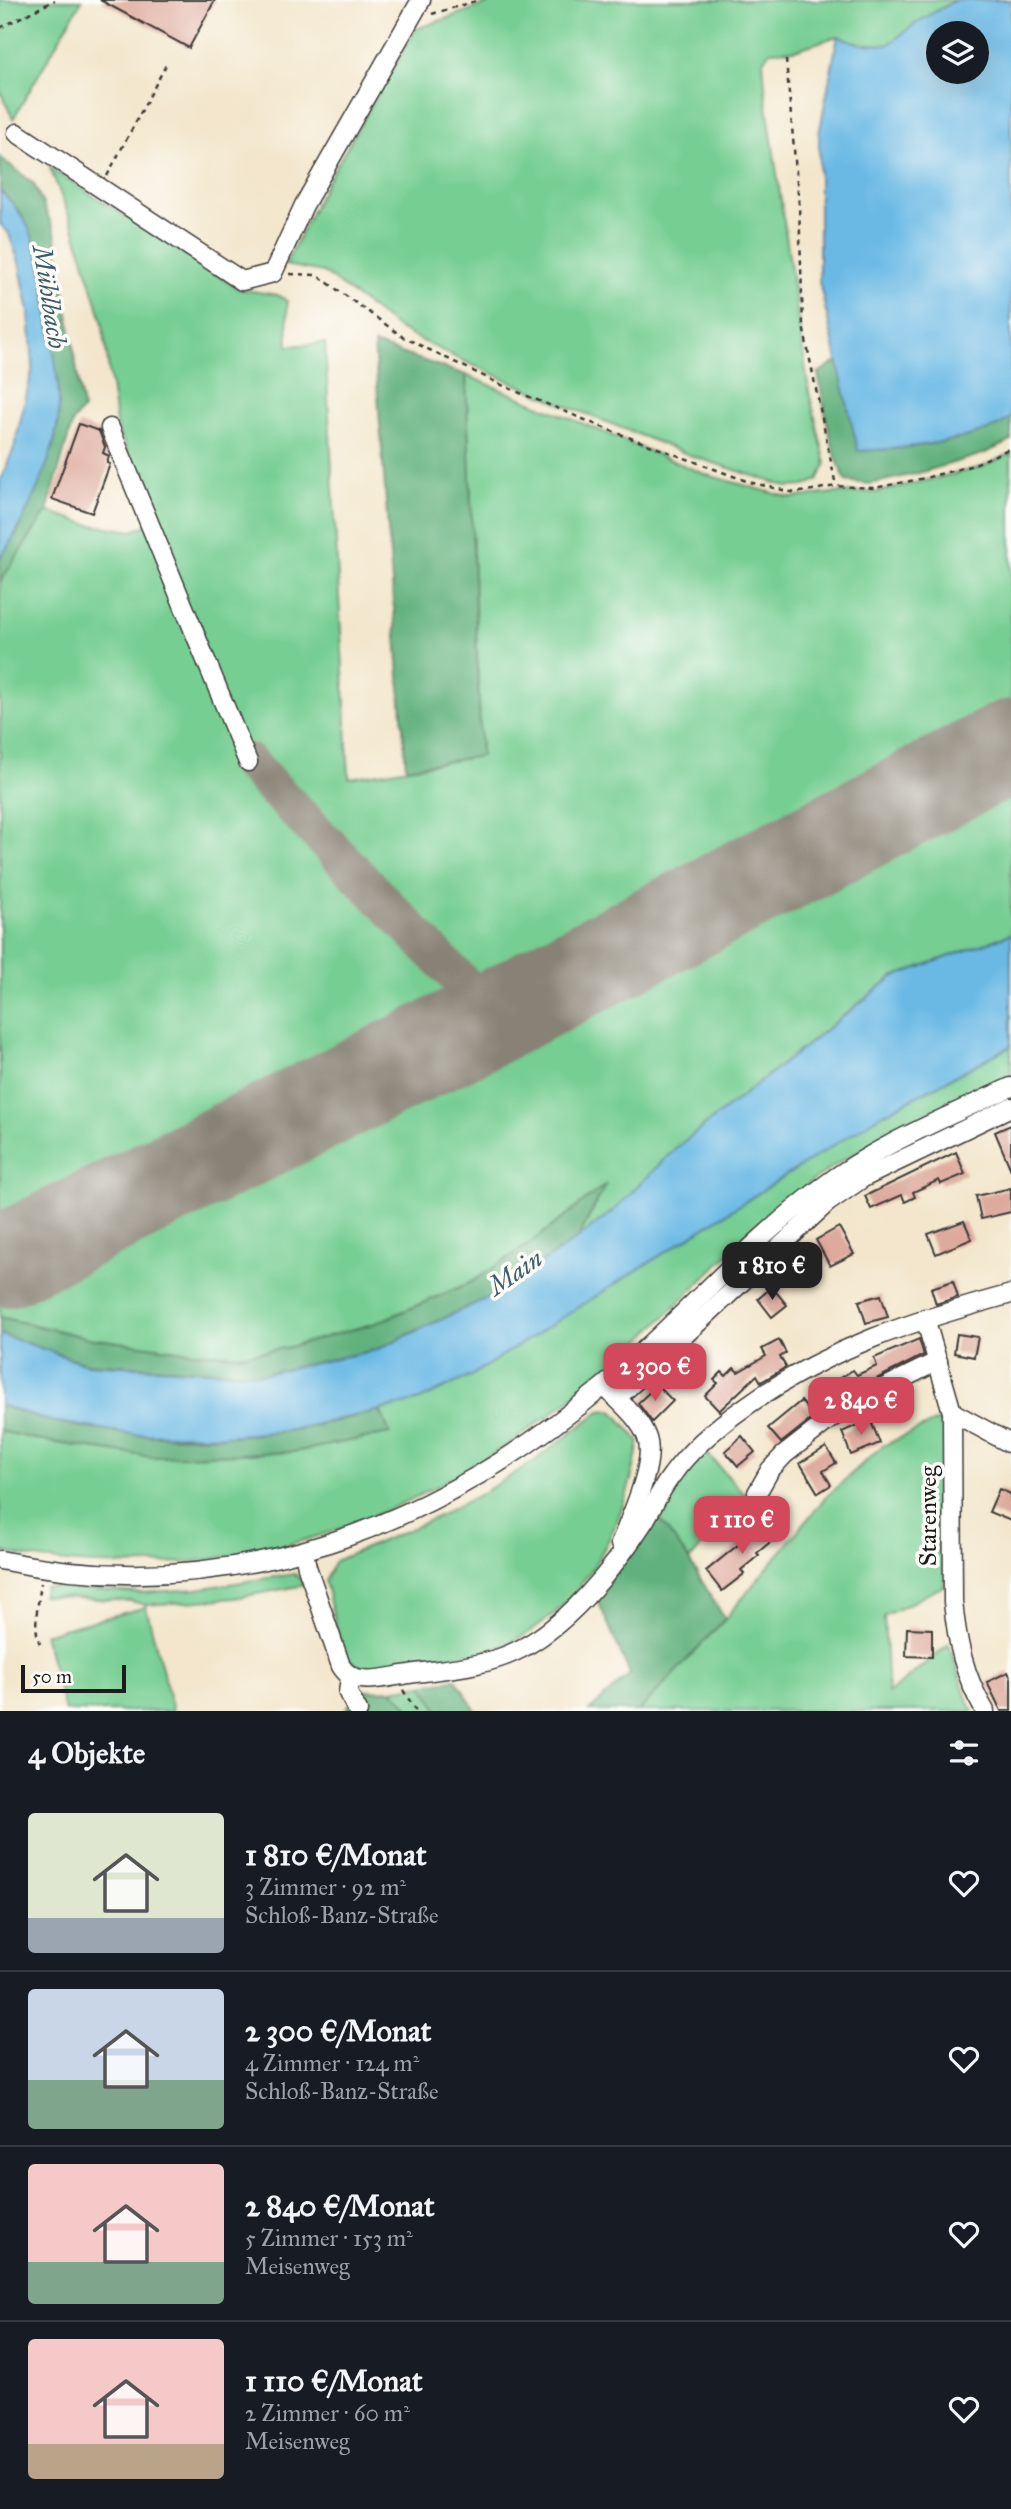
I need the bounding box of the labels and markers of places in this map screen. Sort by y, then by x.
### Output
pin: 1 810 € [707,1242,837,1302]
pin: 2 300 € [590,1344,720,1403]
pin: 2 840 € [796,1378,926,1437]
pin: 1 110 € [677,1496,807,1556]

